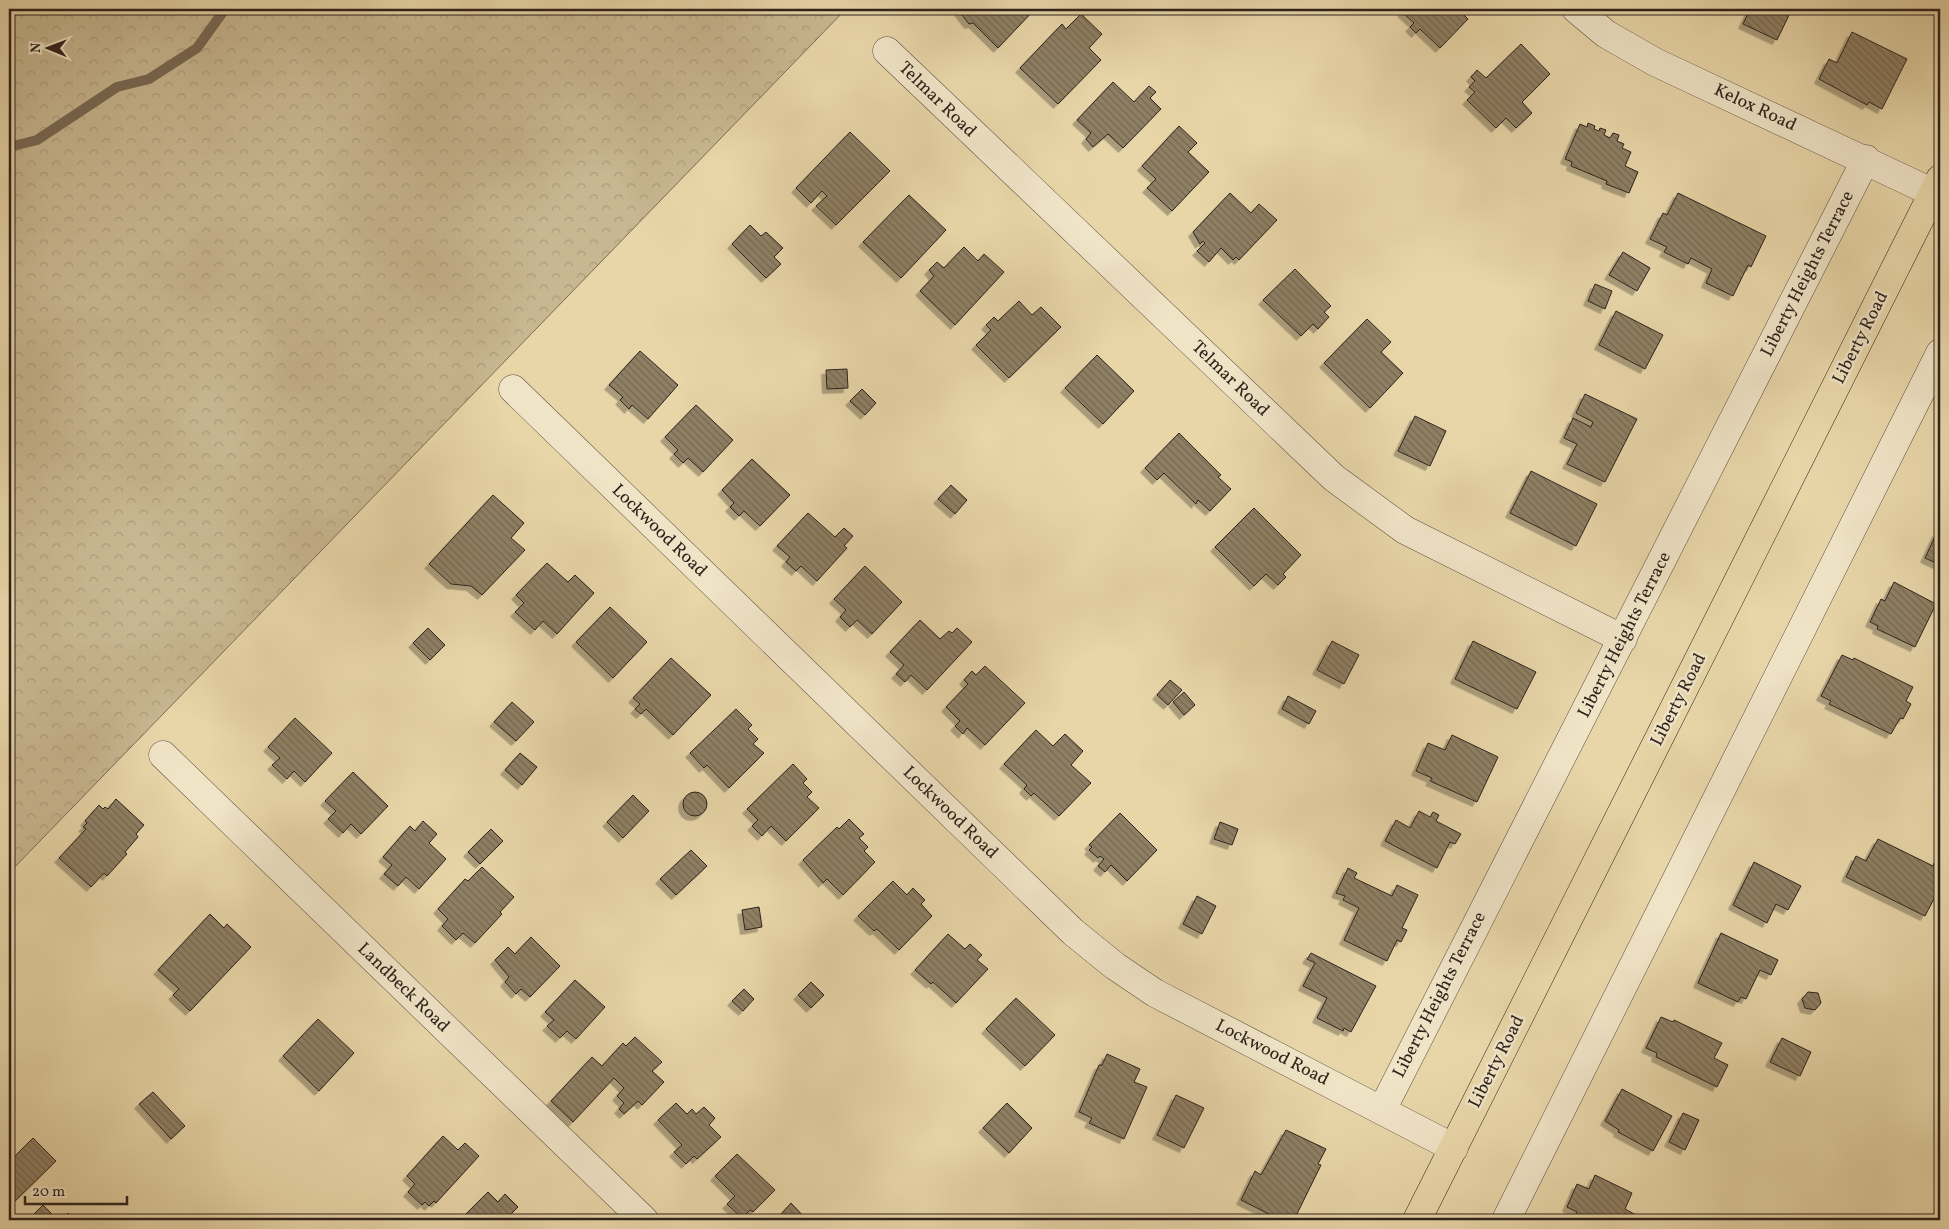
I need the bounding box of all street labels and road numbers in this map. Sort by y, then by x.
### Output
street label: Telmar Road [892,56,982,144]
street label: Kelox Road [1710,78,1800,138]
street label: Liberty Heights Terrace [1755,187,1861,361]
street label: Liberty Road [1827,287,1895,389]
street label: Telmar Road [1185,335,1275,423]
street label: Lockwood Road [606,479,712,583]
street label: Liberty Heights Terrace [1572,548,1678,722]
street label: Liberty Road [1645,649,1713,751]
street label: Lockwood Road [897,761,1003,865]
street label: Liberty Heights Terrace [1387,908,1493,1082]
street label: Landbeck Road [351,937,455,1039]
street label: Liberty Road [1463,1011,1531,1113]
street label: Lockwood Road [1211,1014,1333,1092]

